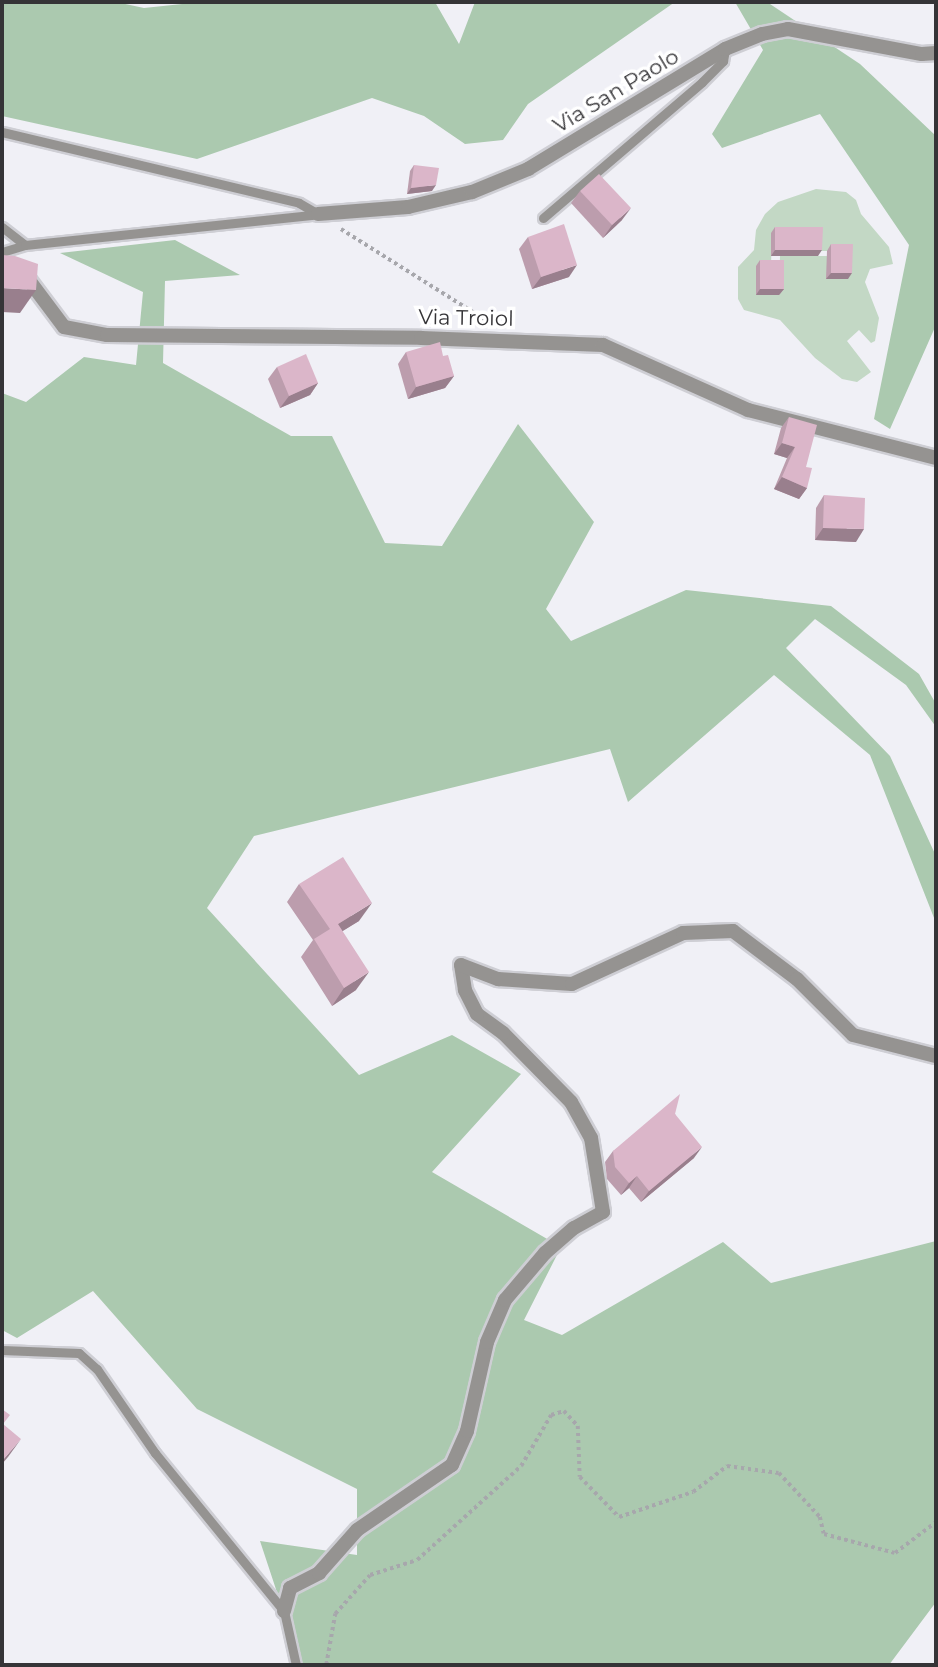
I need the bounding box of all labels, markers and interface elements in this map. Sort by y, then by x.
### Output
street label: Via San Paolo [549,44,683,138]
street label: Via Troiol [418,305,514,331]

